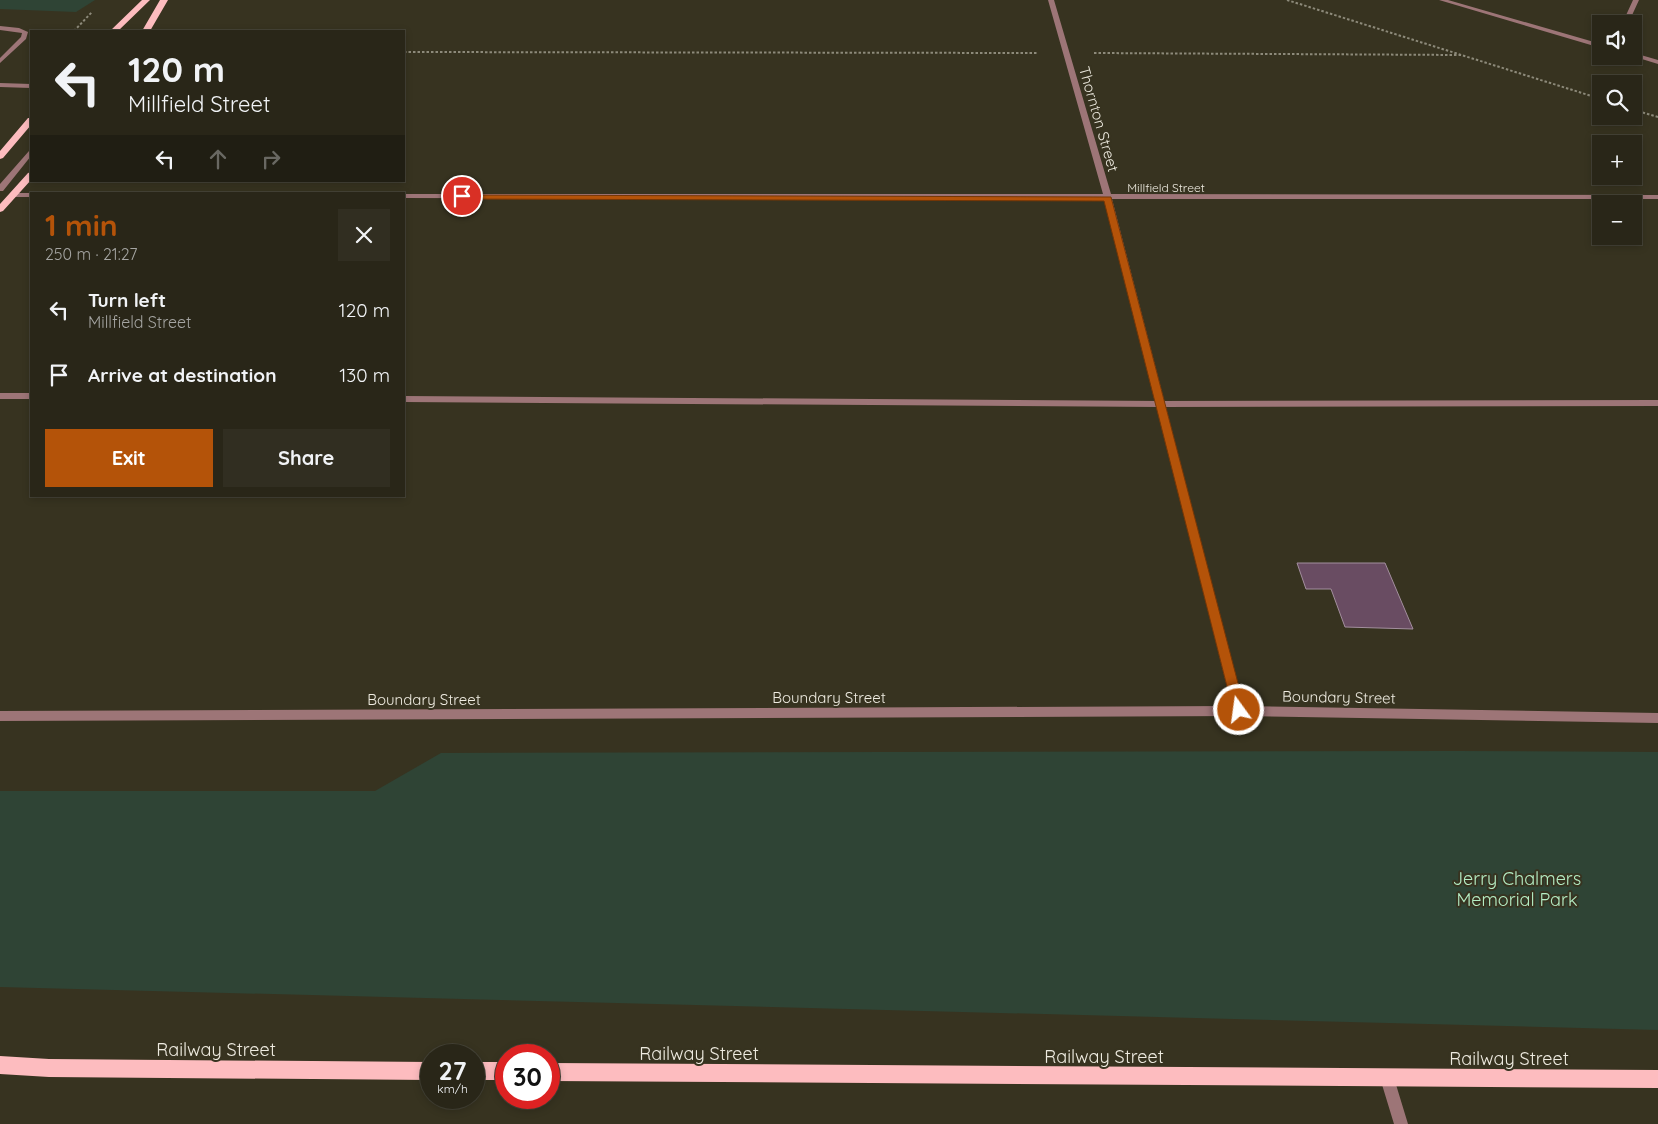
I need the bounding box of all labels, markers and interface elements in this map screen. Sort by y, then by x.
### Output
map controls [1592,15,1642,245]
button: sound [1592,15,1642,65]
text: 120 m [128,47,225,91]
icon: left [45,50,110,115]
street label: Thornton Street [1075,64,1123,174]
button: search [1592,75,1642,125]
text: Millfield Street [128,90,270,118]
button: + [1592,135,1642,185]
icon: left [151,145,179,173]
icon: ahead [204,145,232,173]
icon: right [257,145,285,173]
pin [441,175,483,217]
street label: Millfield Street [1127,180,1205,195]
icon: arrive [448,182,476,210]
button: − [1592,195,1642,245]
text: 1 min [45,206,118,244]
button: close [338,209,390,261]
text: 250 m · 21:27 [45,244,137,264]
text: Turn left [88,288,166,312]
icon: left [45,296,73,324]
text: 120 m [339,298,390,322]
text: Millfield Street [88,312,192,332]
icon: arrive [45,361,73,389]
text: Arrive at destination [88,363,277,387]
text: 130 m [339,363,390,387]
button: Exit [45,429,213,487]
button: Share [223,429,390,487]
position arrow [1212,683,1264,735]
street label: Boundary Street [1282,687,1396,707]
street label: Boundary Street [772,688,886,707]
street label: Boundary Street [367,690,481,709]
park label: Jerry Chalmers Memorial Park [1453,867,1581,911]
street label: Railway Street [156,1038,276,1061]
street label: Railway Street [639,1042,759,1065]
speed limit sign: 30 [495,1044,560,1109]
street label: Railway Street [1044,1045,1164,1068]
street label: Railway Street [1449,1047,1569,1070]
text: 27 [439,1055,466,1086]
text: km/h [437,1081,468,1096]

